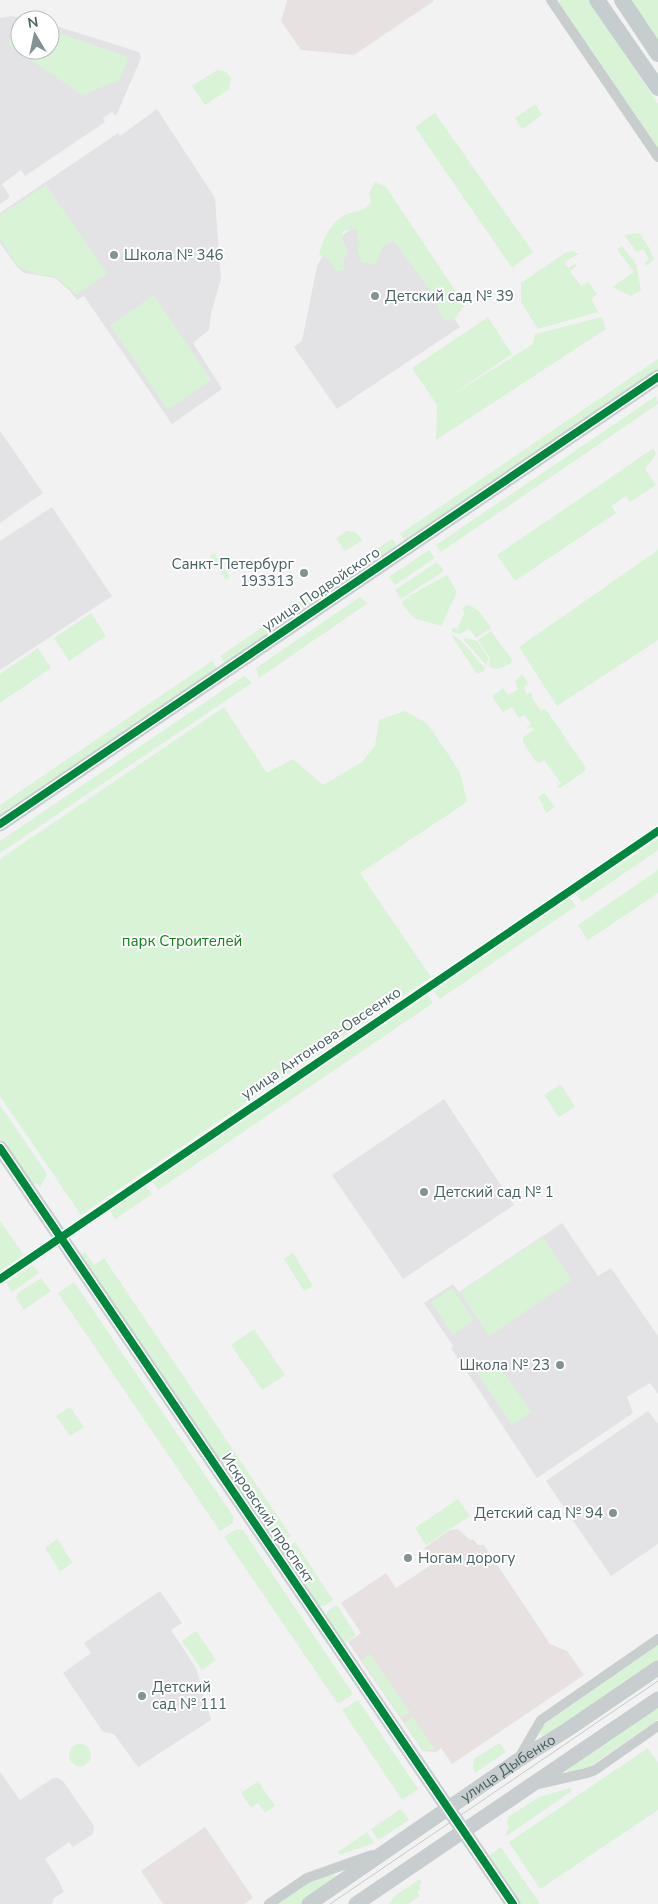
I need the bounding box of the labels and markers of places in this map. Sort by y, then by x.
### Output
place label: Школа № 346 [124,245,224,265]
marker: Школа № 346 [108,249,120,261]
place label: Детский сад № 39 [385,286,514,306]
marker: Детский сад № 39 [369,290,381,302]
place label: Санкт-Петербург 193313 [171,554,294,591]
marker: Санкт-Петербург 193313 [298,567,310,579]
place label: Детский сад № 1 [434,1182,554,1202]
marker: Детский сад № 1 [418,1186,430,1198]
place label: Школа № 23 [459,1355,550,1375]
marker: Школа № 23 [554,1359,566,1371]
place label: Детский сад № 94 [474,1503,603,1523]
marker: Детский сад № 94 [607,1507,619,1519]
place label: Ногам дорогу [418,1548,516,1568]
marker: Ногам дорогу [402,1552,414,1564]
place label: Детский сад № 111 [152,1677,227,1714]
marker: Детский сад № 111 [136,1690,148,1702]

